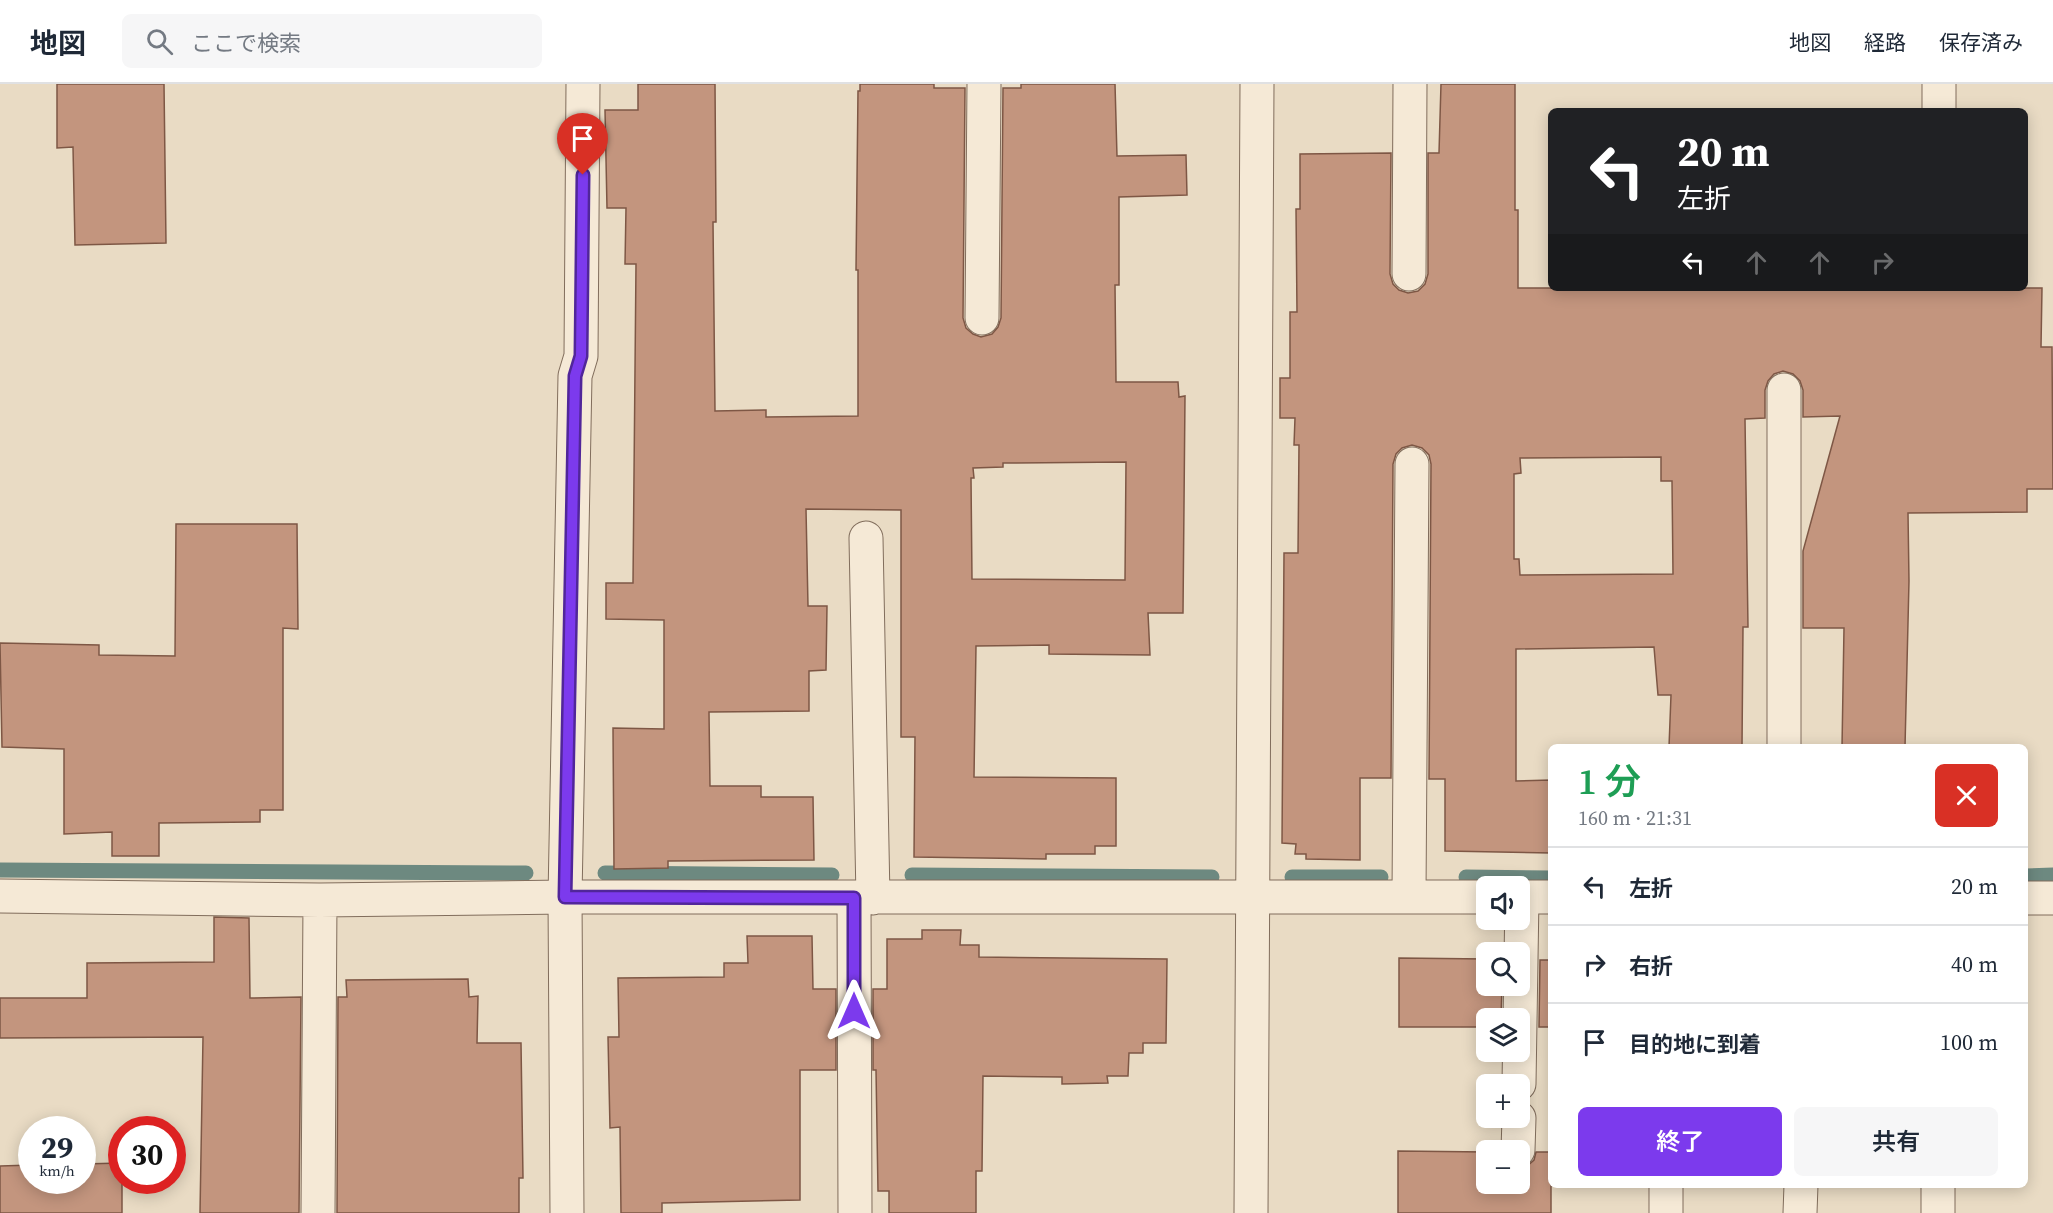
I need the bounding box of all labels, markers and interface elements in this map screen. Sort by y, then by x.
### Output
search box [122,14,542,68]
text: 地図 [30,24,86,62]
icon: search [143,25,176,58]
text: ここで検索 [191,28,301,58]
text: 地図 [1789,28,1831,57]
text: 経路 [1864,28,1906,57]
text: 保存済み [1939,28,2023,57]
pin [557,113,608,175]
icon: arrive [566,122,599,155]
text: 20 m [1677,122,1770,180]
icon: left [1578,132,1656,210]
text: 左折 [1677,180,1731,217]
icon: left [1677,246,1710,279]
icon: ahead [1740,246,1773,279]
icon: ahead [1803,246,1836,279]
icon: right [1866,246,1899,279]
text: 1 分 [1578,757,1641,806]
button: close [1935,764,1998,827]
text: 160 m · 21:31 [1578,804,1692,832]
icon: left [1578,870,1611,903]
text: 20 m [1951,871,1998,901]
text: 左折 [1629,873,1673,903]
map controls [1476,876,1530,1194]
button: sound [1476,876,1530,930]
button: search [1476,942,1530,996]
icon: right [1578,948,1611,981]
text: 40 m [1951,949,1998,979]
text: 右折 [1629,951,1673,981]
position arrow [822,979,886,1043]
button: layers [1476,1008,1530,1062]
icon: arrive [1578,1026,1611,1059]
text: 100 m [1940,1027,1998,1057]
text: 目的地に到着 [1629,1029,1761,1059]
button: + [1476,1074,1530,1128]
button: 終了 [1578,1107,1782,1176]
button: 共有 [1794,1107,1998,1176]
speed limit sign: 30 [108,1116,186,1194]
text: 29 [41,1127,73,1168]
button: − [1476,1140,1530,1194]
text: km/h [39,1160,75,1181]

